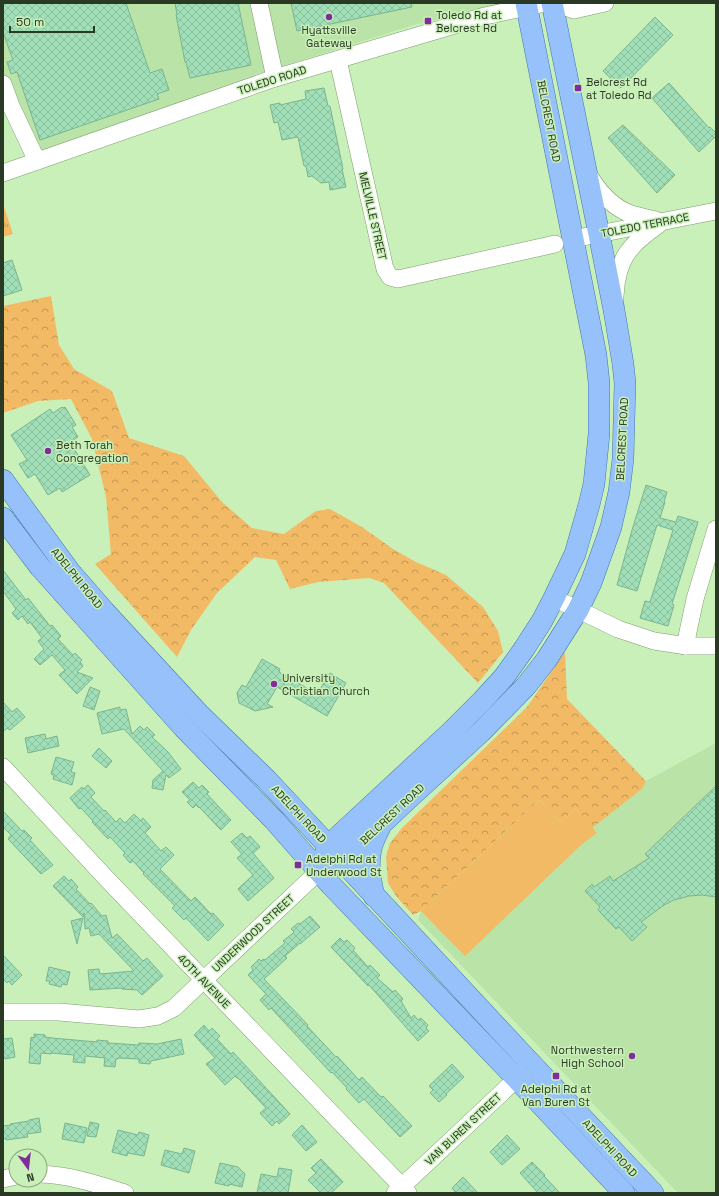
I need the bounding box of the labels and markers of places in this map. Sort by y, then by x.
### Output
place label: Toledo Rd at Belcrest Rd [436,8,502,35]
marker: Hyattsville Gateway [324,12,334,22]
marker: Toledo Rd at Belcrest Rd [423,16,433,26]
place label: Hyattsville Gateway [302,23,357,50]
place label: Belcrest Rd at Toledo Rd [586,75,652,102]
marker: Belcrest Rd at Toledo Rd [573,83,583,93]
place label: Beth Torah Congregation [56,438,128,465]
marker: Beth Torah Congregation [43,446,53,456]
place label: University Christian Church [282,671,370,698]
marker: University Christian Church [269,679,279,689]
place label: Adelphi Rd at Underwood St [306,852,382,879]
marker: Adelphi Rd at Underwood St [293,860,303,870]
place label: Northwestern High School [551,1043,624,1070]
marker: Northwestern High School [627,1051,637,1061]
marker: Adelphi Rd at Van Buren St [551,1071,561,1081]
place label: Adelphi Rd at Van Buren St [521,1082,591,1109]

